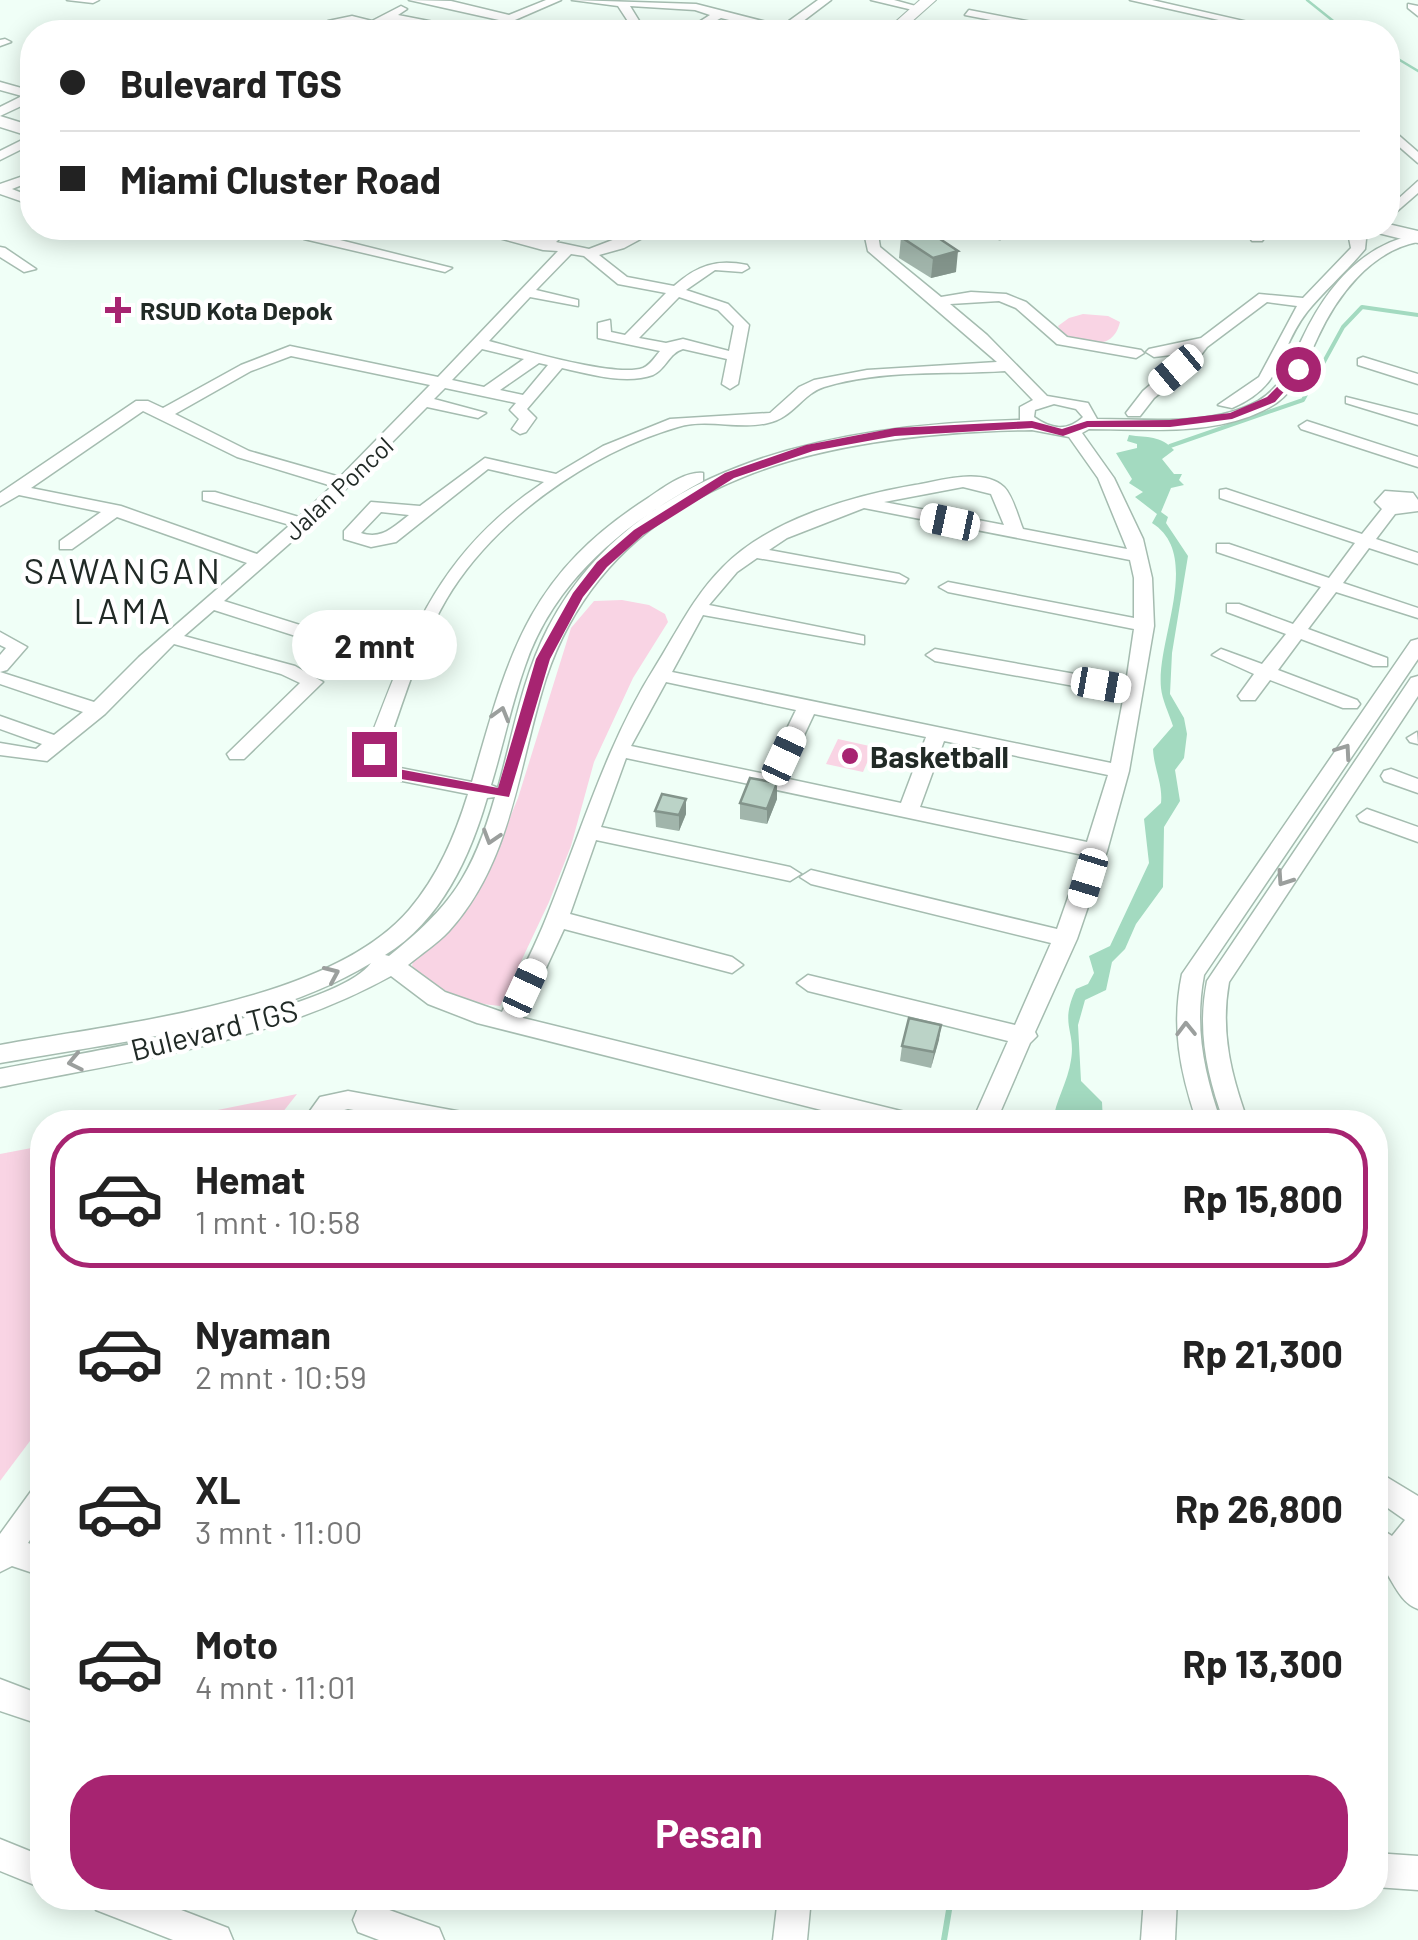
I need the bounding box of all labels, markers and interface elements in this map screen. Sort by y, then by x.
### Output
text: Bulevard TGS [120,60,342,106]
text: Miami Cluster Road [120,156,441,202]
place label: RSUD Kota Depok [140,295,333,325]
marker: RSUD Kota Depok [105,297,131,323]
car [1143,339,1209,401]
route start [1276,347,1321,392]
street label: Jalan Poncol [277,430,399,546]
car [918,501,982,543]
district label: SAWANGAN LAMA [24,549,222,631]
callout: 2 mnt [292,609,456,679]
text: 2 mnt [334,626,415,664]
car [1069,665,1133,705]
one-way arrow [489,706,510,723]
car [758,722,810,790]
route end [352,732,397,777]
place label: Basketball [870,738,1009,774]
one-way arrow [1332,744,1350,763]
marker: Basketball [839,745,861,767]
one-way arrow [483,827,503,844]
car [1065,845,1111,911]
one-way arrow [1278,867,1296,886]
car [499,954,551,1022]
one-way arrow [322,966,340,986]
street label: Bulevard TGS [127,991,301,1067]
one-way arrow [1175,1020,1196,1036]
one-way arrow [67,1050,84,1071]
icon: car [75,1153,165,1243]
text: Hemat [195,1156,305,1202]
text: Rp 15,800 [1183,1175,1343,1221]
text: 1 mnt · 10:58 [195,1202,361,1240]
icon: car [75,1308,165,1398]
text: Nyaman [195,1311,331,1357]
text: Rp 21,300 [1182,1330,1343,1376]
text: 2 mnt · 10:59 [195,1357,367,1395]
icon: car [75,1463,165,1553]
text: XL [195,1466,241,1512]
text: Rp 26,800 [1175,1485,1343,1531]
text: 3 mnt · 11:00 [195,1512,362,1550]
icon: car [75,1618,165,1708]
text: Moto [195,1621,278,1667]
text: Rp 13,300 [1183,1640,1343,1686]
text: 4 mnt · 11:01 [195,1667,356,1705]
button: Pesan [70,1775,1348,1890]

